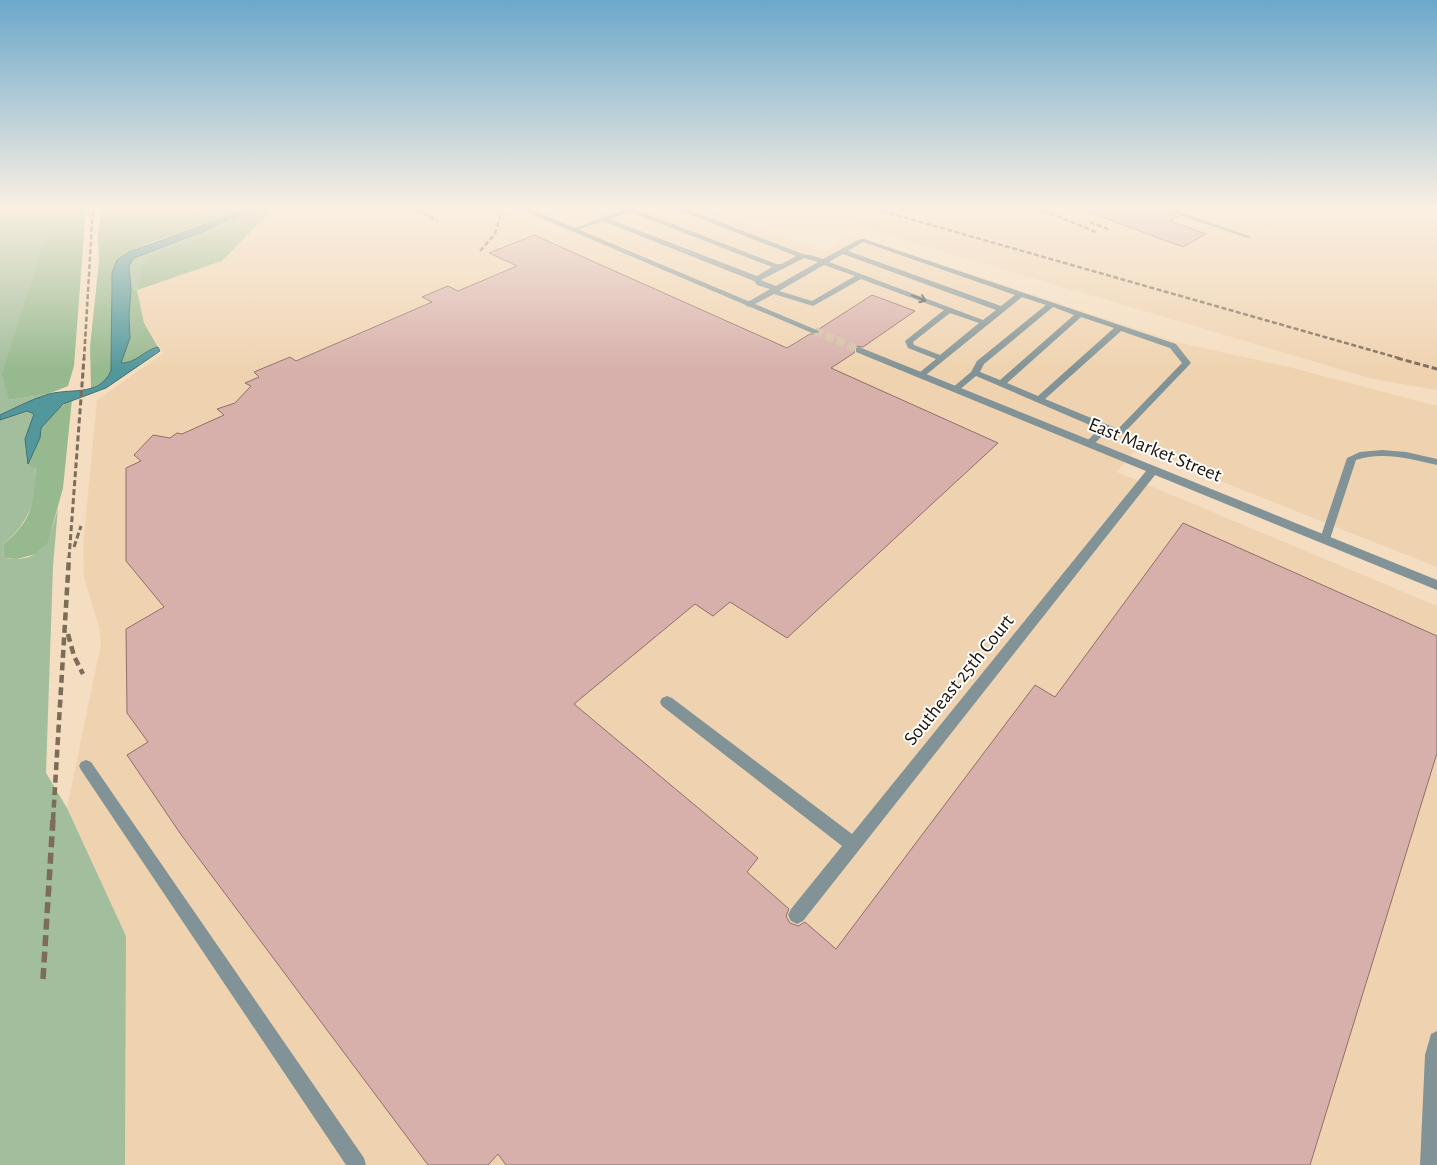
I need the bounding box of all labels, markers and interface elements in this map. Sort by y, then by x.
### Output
one-way arrow [911,294,926,303]
street label: East Market Street [1086,414,1225,486]
street label: Southeast 25th Court [900,610,1018,749]

